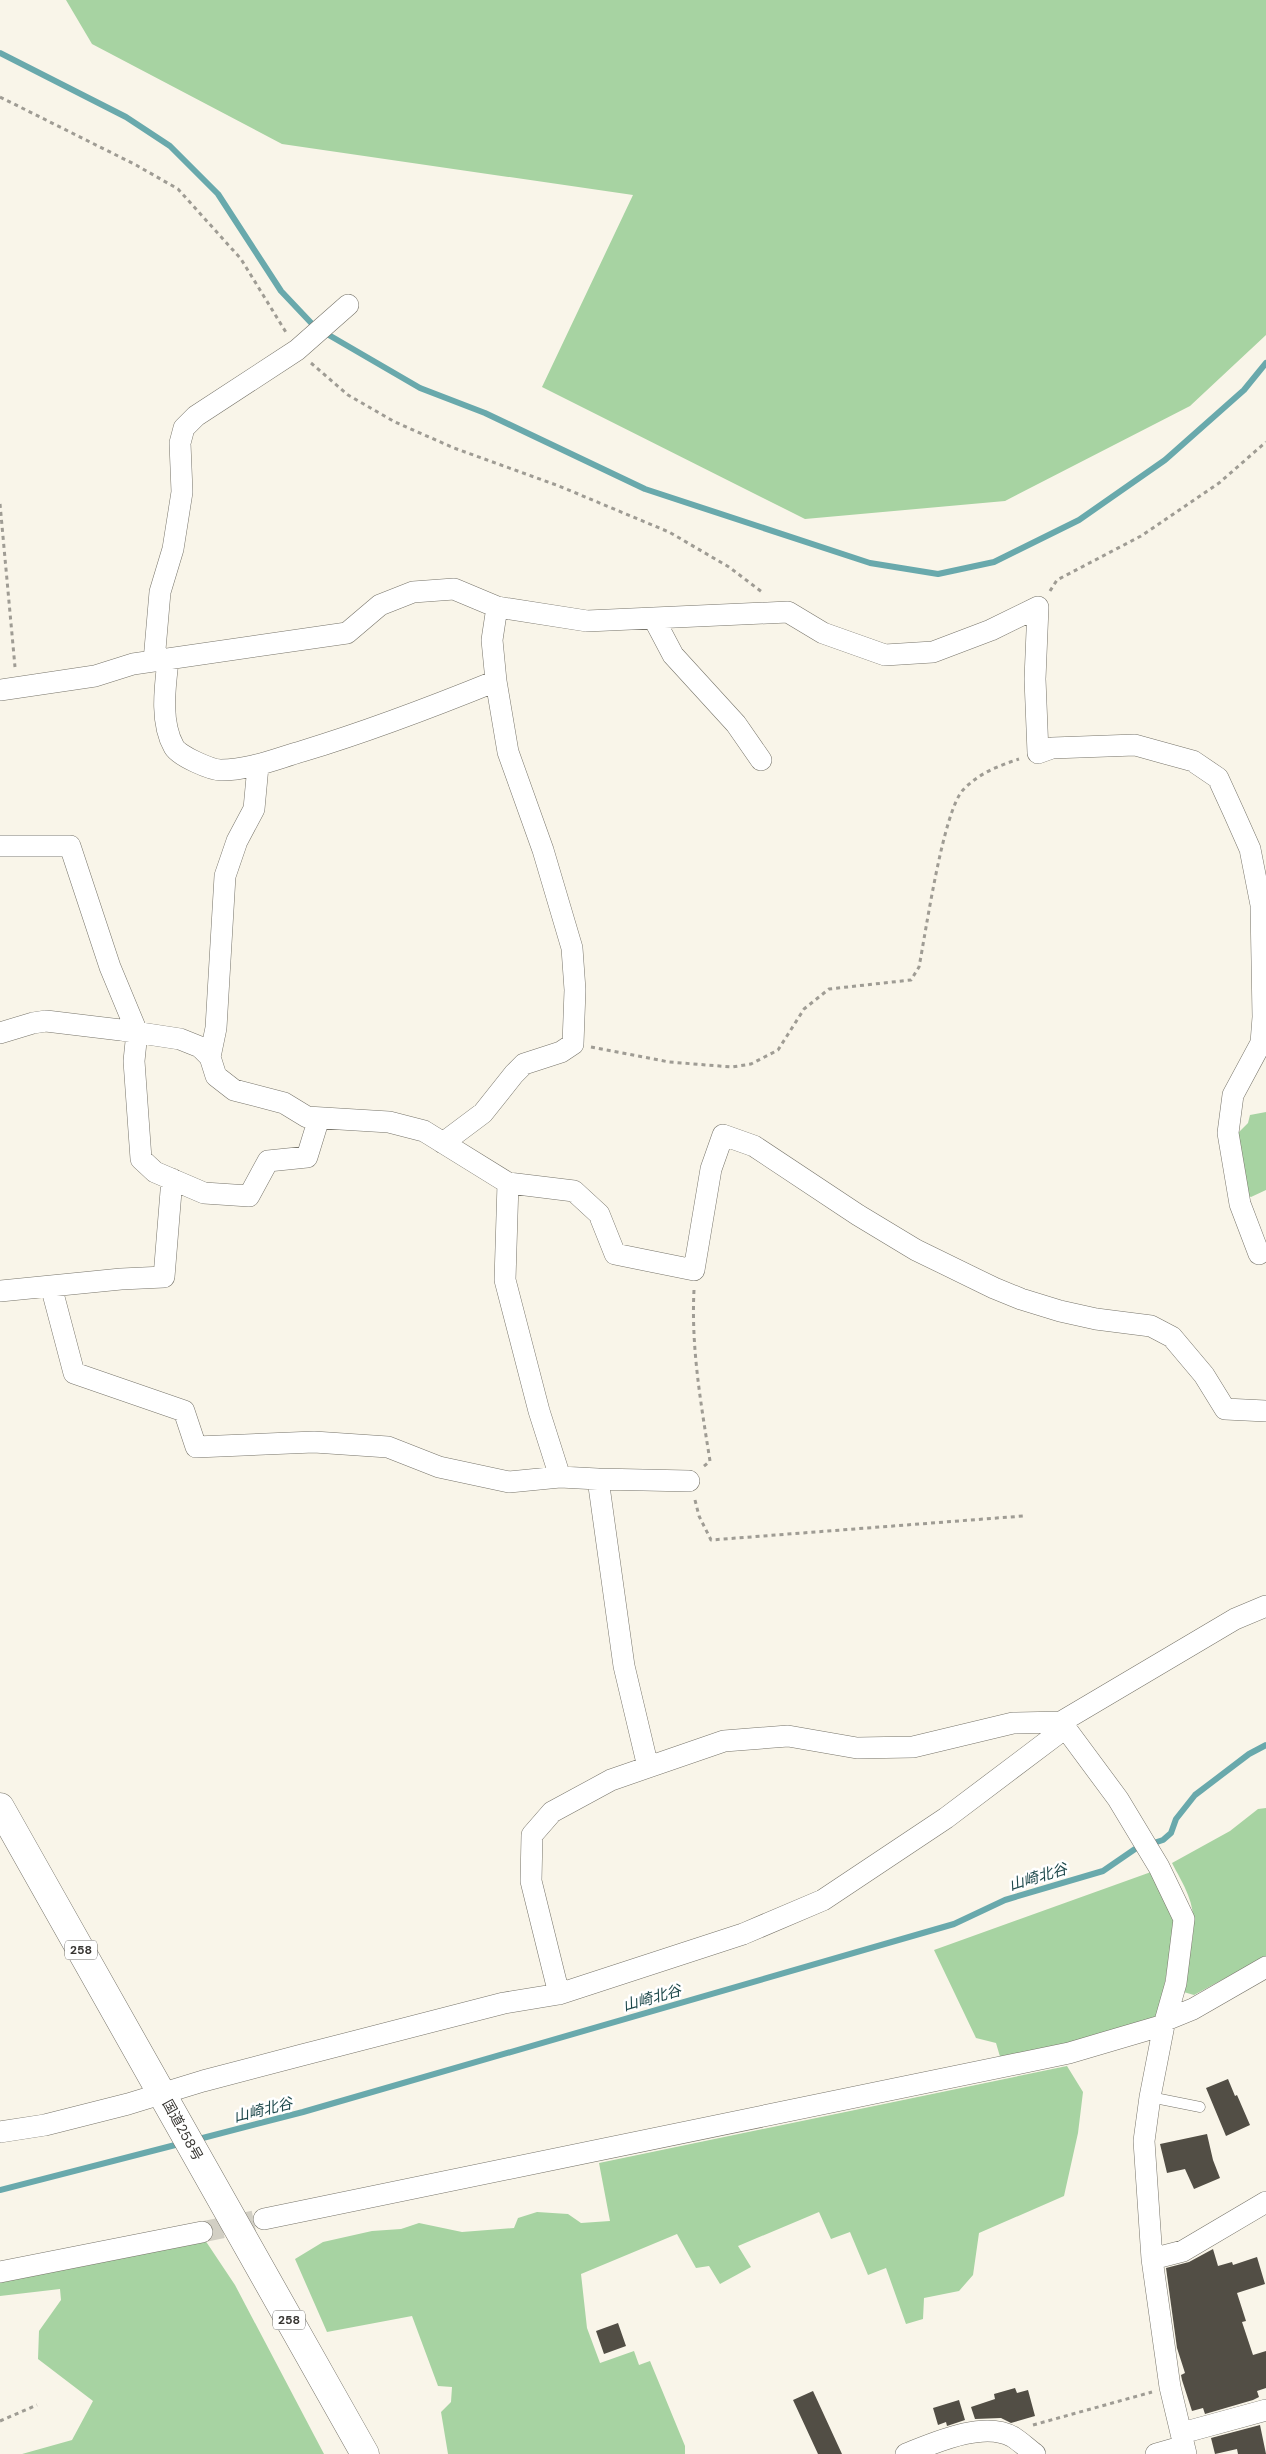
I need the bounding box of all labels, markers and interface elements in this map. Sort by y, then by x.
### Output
water label: 山崎北谷 [1006,1858,1072,1895]
road number: 258 [65,1940,97,1960]
water label: 山崎北谷 [620,1980,686,2016]
water label: 山崎北谷 [231,2093,296,2127]
street label: 国道258号 [159,2096,207,2164]
road number: 258 [273,2310,305,2330]

